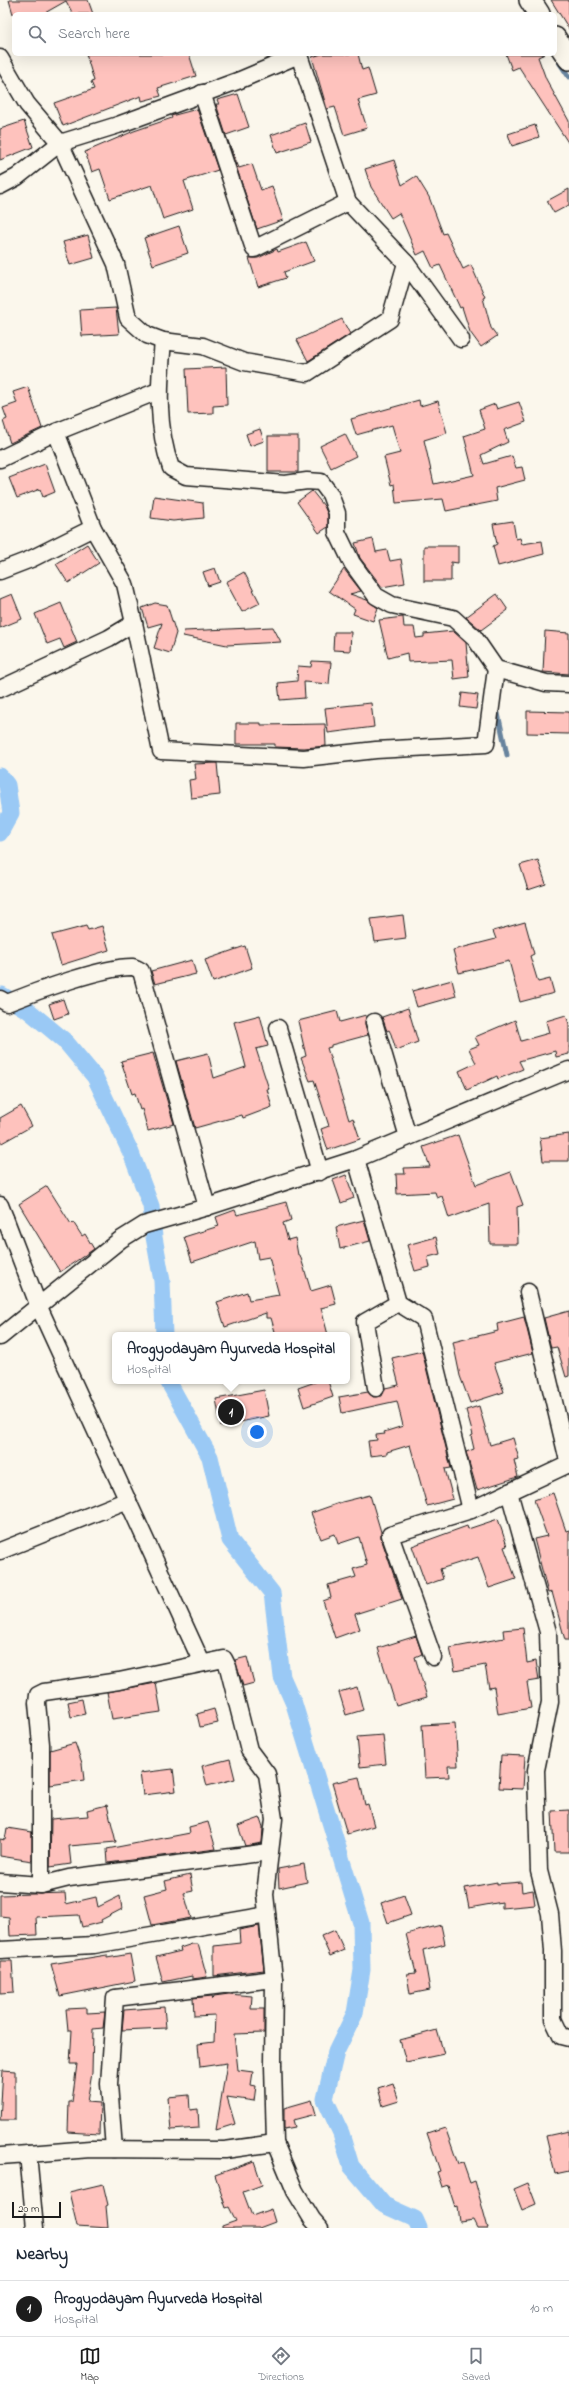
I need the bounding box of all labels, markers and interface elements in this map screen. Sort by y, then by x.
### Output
search box [12,12,557,56]
icon: search [26,23,48,45]
text: Search here [58,23,130,45]
popup [112,1332,350,1384]
text: Arogyodayam Ayurveda Hospital [127,1338,335,1360]
text: Hospital [127,1360,171,1379]
pin: 1 [218,1397,244,1427]
your location [247,1422,267,1442]
scale bar [12,2200,61,2219]
text: 20 m [18,2201,40,2217]
text: Nearby [16,2242,68,2267]
text: Arogyodayam Ayurveda Hospital [54,2288,262,2310]
text: 1 [27,2299,31,2318]
text: 10 m [530,2299,553,2318]
text: Hospital [54,2310,98,2329]
tab: Map [79,2345,101,2385]
tab: Directions [258,2345,304,2385]
tab: Saved [462,2345,490,2385]

